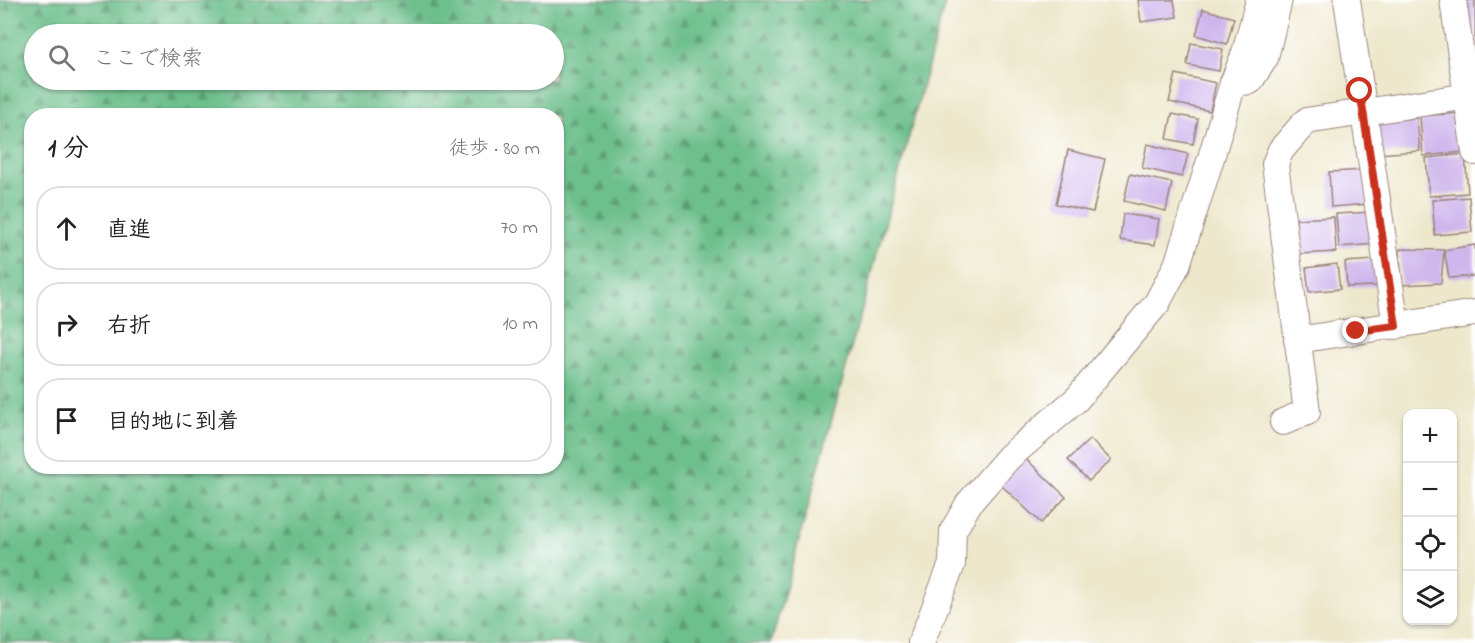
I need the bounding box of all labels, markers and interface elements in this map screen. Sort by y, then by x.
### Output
search box [24,24,564,90]
icon: search [45,41,78,74]
text: ここで検索 [93,44,203,76]
route start [1346,77,1372,103]
text: 1 分 [48,131,89,169]
text: 徒歩 · 80 m [449,135,540,164]
icon: ahead [50,212,83,245]
text: 70 m [501,214,538,243]
text: 直進 [107,215,151,247]
icon: right [50,308,83,341]
text: 10 m [502,310,538,339]
text: 右折 [107,311,151,343]
route end [1342,317,1368,343]
icon: arrive [50,404,83,437]
text: 目的地に到着 [107,407,239,439]
map controls [1403,409,1457,625]
button: + [1403,409,1457,463]
button: − [1403,463,1457,517]
button: locate [1403,517,1457,571]
button: layers [1403,571,1457,625]

